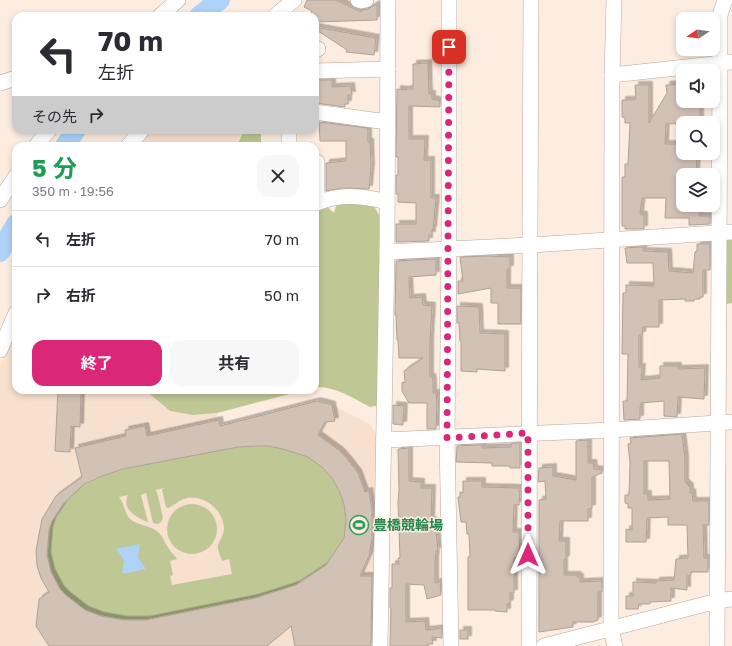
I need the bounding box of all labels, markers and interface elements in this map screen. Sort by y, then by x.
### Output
north arrow [676,12,720,56]
map controls [676,12,720,212]
text: 70 m [98,24,163,57]
icon: left [32,28,84,80]
pin [432,30,466,64]
icon: arrive [438,36,460,58]
text: 左折 [98,61,134,83]
button: sound [676,64,720,108]
icon: right [85,104,107,126]
text: その先 [32,107,77,125]
button: search [676,116,720,160]
text: 5 分 [32,153,77,182]
button: close [257,155,299,197]
button: layers [676,168,720,212]
text: 350 m · 19:56 [32,183,114,199]
icon: left [32,228,54,250]
text: 左折 [66,230,96,248]
text: 70 m [265,230,299,248]
icon: right [32,284,54,306]
text: 右折 [66,286,96,304]
text: 50 m [264,286,299,304]
button: 終了 [32,340,162,386]
button: 共有 [170,340,299,386]
sports icon: 豊橋競輪場 [348,514,370,536]
place label: 豊橋競輪場 [373,516,443,533]
position arrow [507,534,549,576]

